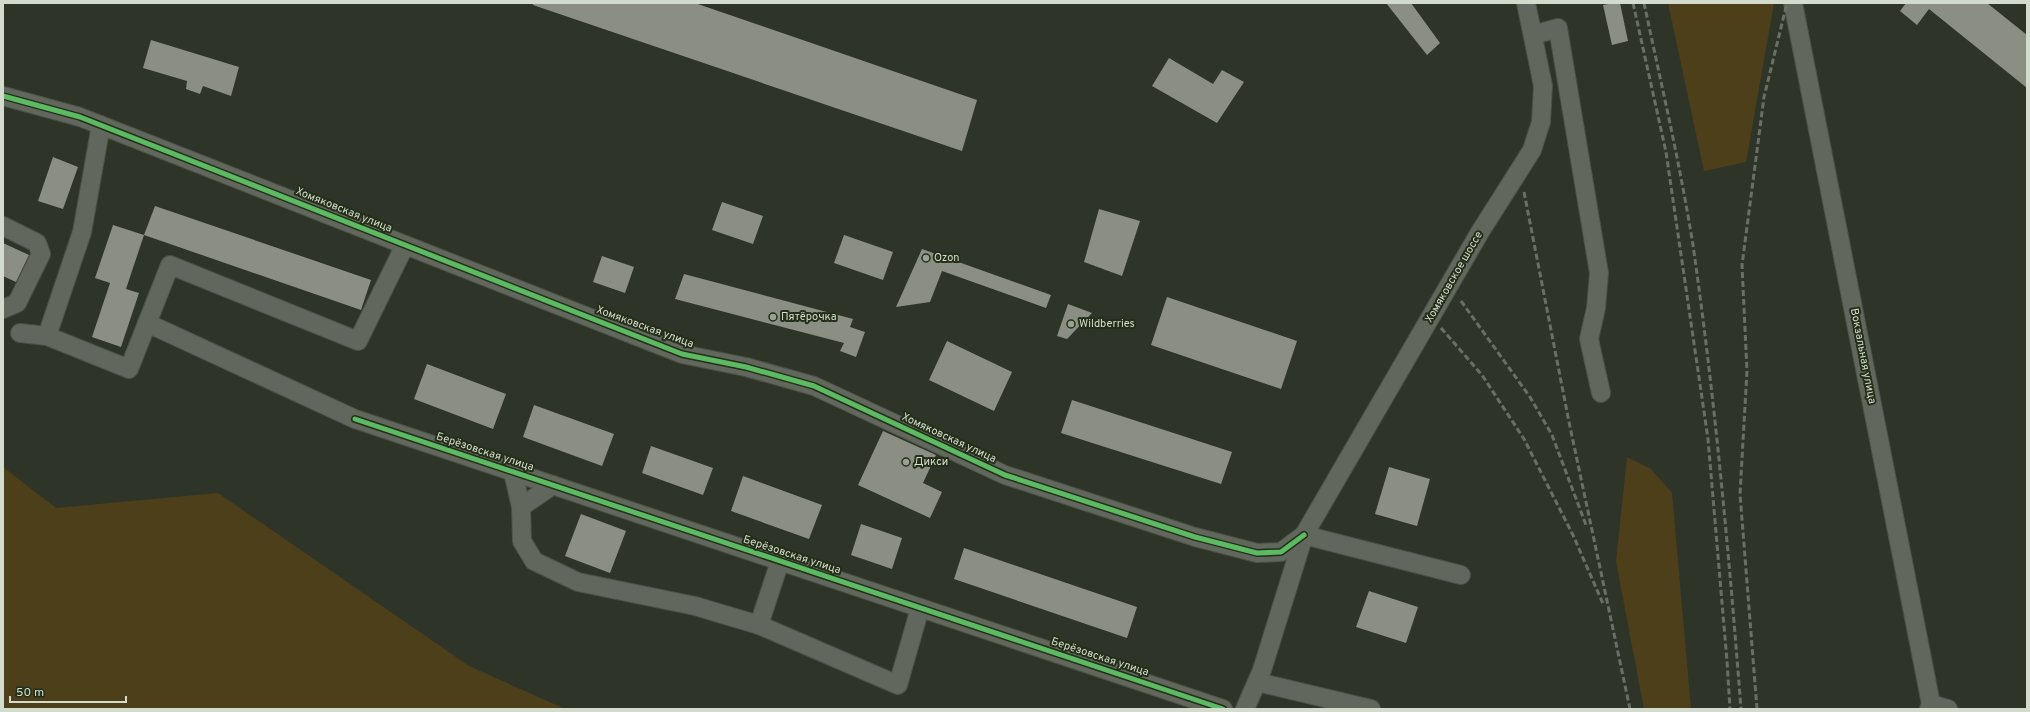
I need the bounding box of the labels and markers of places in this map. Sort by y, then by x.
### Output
place label: Ozon [934,251,960,265]
marker: Ozon [921,253,931,263]
place label: Пятёрочка [781,310,837,324]
marker: Пятёрочка [768,312,778,322]
place label: Wildberries [1079,317,1135,331]
marker: Wildberries [1066,319,1076,329]
place label: Дикси [914,455,948,469]
marker: Дикси [901,457,911,467]

